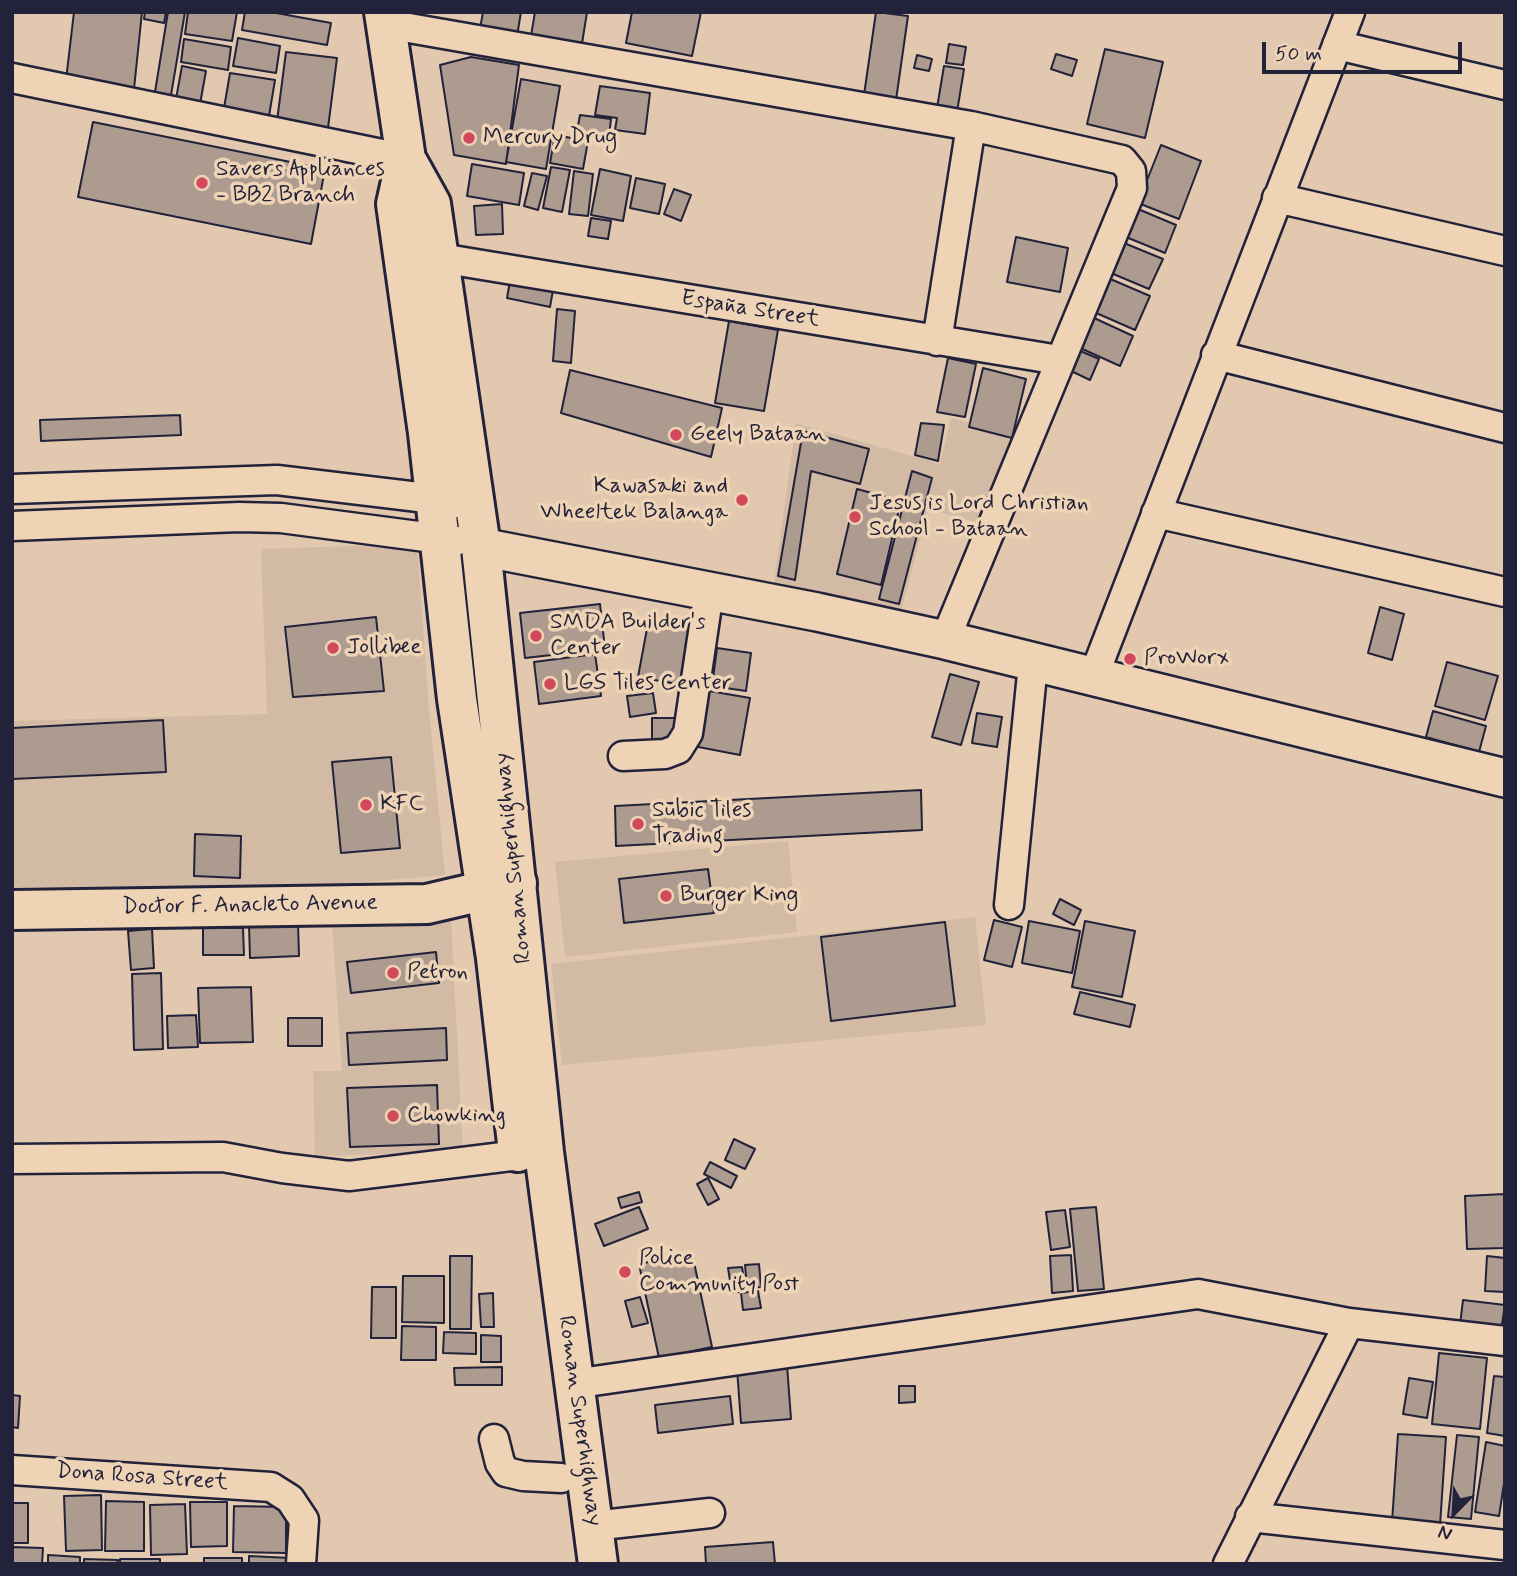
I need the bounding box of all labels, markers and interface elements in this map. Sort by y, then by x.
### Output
scale bar [1265,28,1464,72]
text: 50 m [1275,40,1322,68]
place label: Mercury Drug [483,124,617,152]
marker: Mercury Drug [461,130,477,146]
place label: Savers Appliances - BB2 Branch [216,156,385,210]
marker: Savers Appliances - BB2 Branch [194,175,210,191]
street label: España Street [679,285,821,335]
place label: Geely Bataan [690,421,826,449]
marker: Geely Bataan [668,427,684,443]
place label: Kawasaki and Wheeltek Balanga [540,473,728,527]
place label: Jesus is Lord Christian School - Bataan [869,490,1089,544]
marker: Kawasaki and Wheeltek Balanga [734,492,750,508]
marker: Jesus is Lord Christian School - Bataan [847,509,863,525]
place label: SMDA Builder's Center [550,609,706,663]
marker: SMDA Builder's Center [528,628,544,644]
place label: Jollibee [347,634,422,662]
marker: Jollibee [325,640,341,656]
place label: ProWorx [1144,645,1229,673]
marker: ProWorx [1122,651,1138,667]
place label: LGS Tiles Center [564,670,732,698]
marker: LGS Tiles Center [542,676,558,692]
street label: Roman Superhighway [489,751,539,965]
place label: KFC [380,791,423,819]
marker: KFC [358,797,374,813]
place label: Subic Tiles Trading [652,797,751,851]
marker: Subic Tiles Trading [630,816,646,832]
place label: Burger King [680,882,798,910]
marker: Burger King [658,888,674,904]
street label: Doctor F. Anacleto Avenue [122,890,378,922]
place label: Petron [407,959,468,987]
marker: Petron [385,965,401,981]
place label: Chowking [407,1102,506,1130]
marker: Chowking [385,1108,401,1124]
place label: Police Community Post [639,1245,799,1299]
marker: Police Community Post [617,1264,633,1280]
street label: Roman Superhighway [551,1314,607,1528]
street label: Dona Rosa Street [55,1458,229,1498]
north arrow [1419,1478,1489,1548]
text: N [1434,1519,1456,1547]

